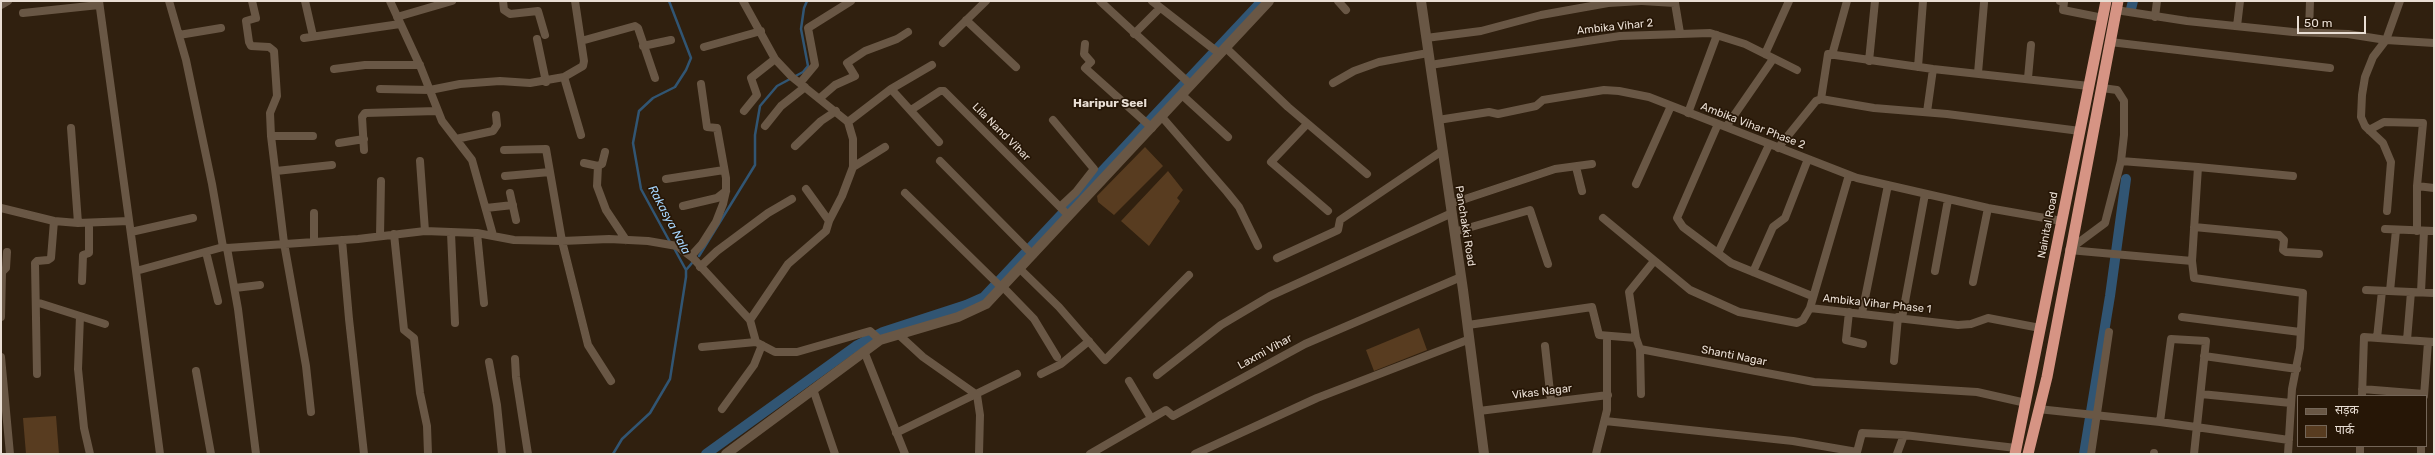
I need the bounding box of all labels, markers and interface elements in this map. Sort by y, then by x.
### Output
scale bar [2299,8,2368,34]
street label: Ambika Vihar 2 [1576,16,1654,38]
text: 50 m [2304,16,2332,30]
district label: Haripur Seel [1073,97,1147,111]
street label: Lila Nand Vihar [969,100,1033,164]
street label: Ambika Vihar Phase 2 [1699,100,1807,152]
water label: Rakasya Nala [645,183,693,257]
street label: Panchakki Road [1452,185,1478,267]
street label: Nainital Road [2035,191,2061,259]
street label: Ambika Vihar Phase 1 [1822,292,1932,316]
street label: Laxmi Vihar [1236,332,1294,372]
street label: Shanti Nagar [1700,343,1768,369]
street label: Vikas Nagar [1511,382,1573,402]
legend [2297,395,2427,447]
text: सड़क [2335,403,2359,417]
text: पार्क [2335,423,2354,437]

